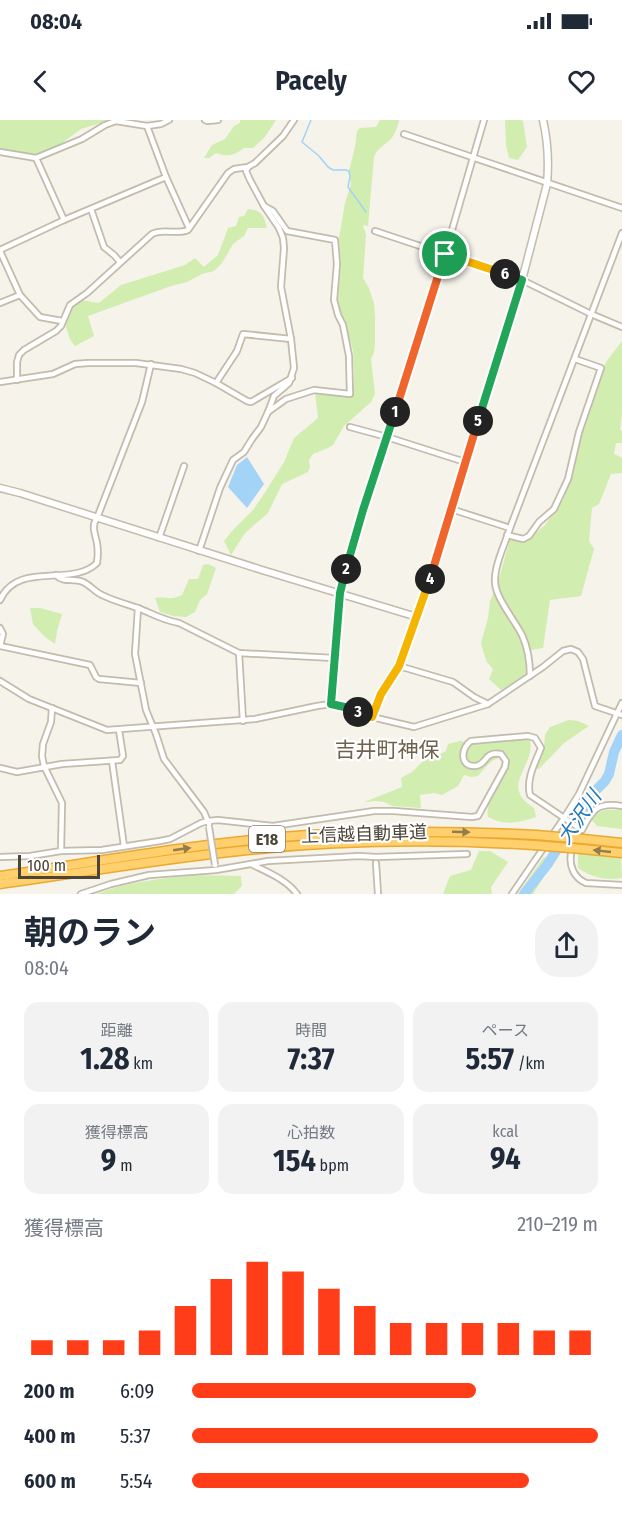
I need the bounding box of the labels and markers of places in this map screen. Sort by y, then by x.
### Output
pin [419,228,470,279]
pin: 6 [490,259,520,289]
pin: 1 [380,397,410,427]
pin: 5 [463,406,493,436]
pin: 2 [331,554,361,584]
pin: 4 [415,564,445,594]
pin: 3 [343,697,373,727]

